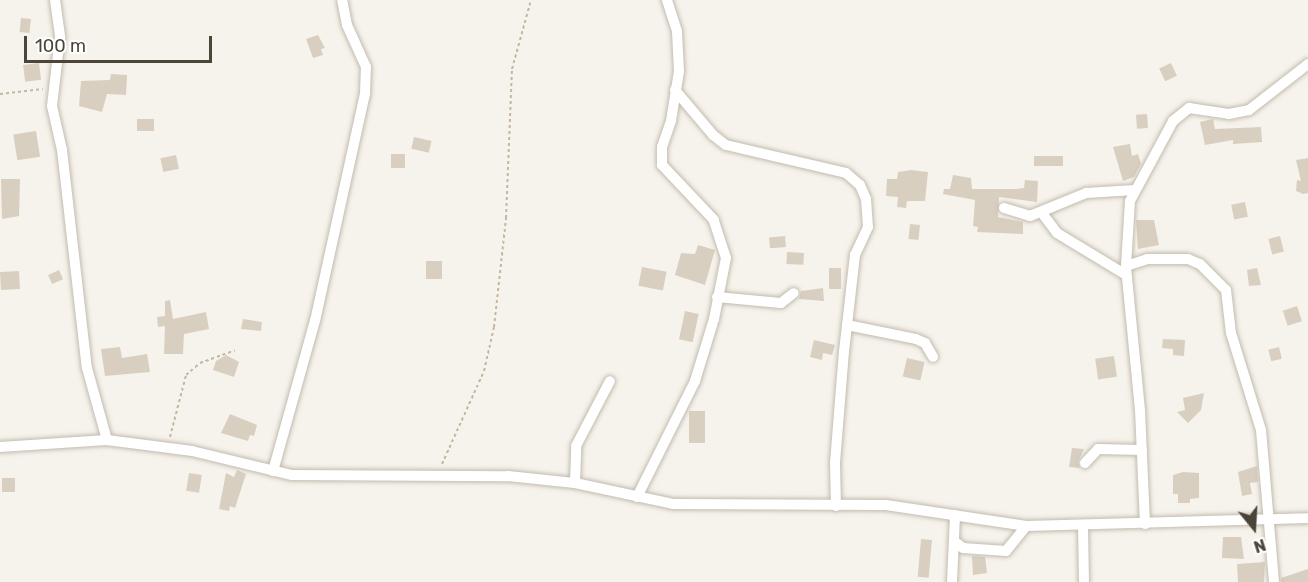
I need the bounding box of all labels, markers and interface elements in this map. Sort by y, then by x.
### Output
scale bar [27,24,214,62]
text: 100 m [35,35,86,57]
north arrow [1224,498,1284,558]
text: N [1251,535,1268,556]

